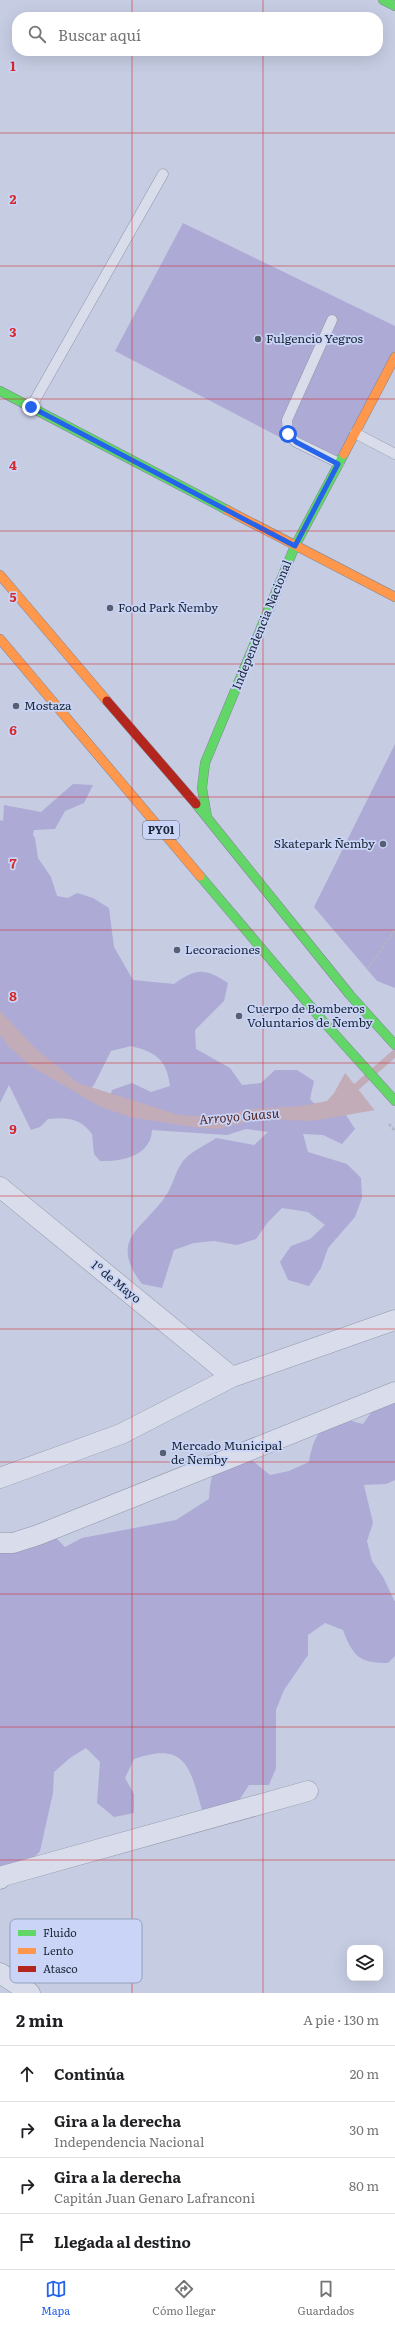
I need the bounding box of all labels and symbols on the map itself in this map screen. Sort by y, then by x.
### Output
text: 1 [10,56,16,75]
text: 2 [10,189,17,208]
text: 3 [9,322,17,341]
place label: Fulgencio Yegros [266,329,363,347]
marker: Fulgencio Yegros [253,334,263,344]
route end [22,398,40,416]
route start [279,425,297,443]
text: 4 [9,455,17,474]
street label: Independencia Nacional [227,557,295,692]
text: 5 [9,587,17,606]
place label: Food Park Ñemby [118,598,218,616]
marker: Food Park Ñemby [105,603,115,613]
place label: Mostaza [24,696,72,714]
marker: Mostaza [11,701,21,711]
text: 6 [9,720,17,739]
road number: PY01 [143,821,179,839]
place label: Skatepark Ñemby [274,834,375,852]
marker: Skatepark Ñemby [378,839,388,849]
text: 7 [9,853,17,872]
place label: Lecoraciones [185,940,261,958]
marker: Lecoraciones [172,945,182,955]
text: 8 [9,986,17,1005]
place label: Cuerpo de Bomberos Voluntarios de Ñemby [247,999,373,1031]
marker: Cuerpo de Bomberos Voluntarios de Ñemby [234,1011,244,1021]
water label: Arroyo Guasu [198,1103,280,1128]
text: 9 [9,1119,17,1138]
street label: 1º de Mayo [88,1256,145,1307]
place label: Mercado Municipal de Ñemby [171,1436,282,1468]
marker: Mercado Municipal de Ñemby [158,1448,168,1458]
legend [10,1919,142,1983]
text: Fluido [43,1924,77,1940]
text: Lento [43,1942,73,1958]
text: Atasco [43,1960,78,1976]

